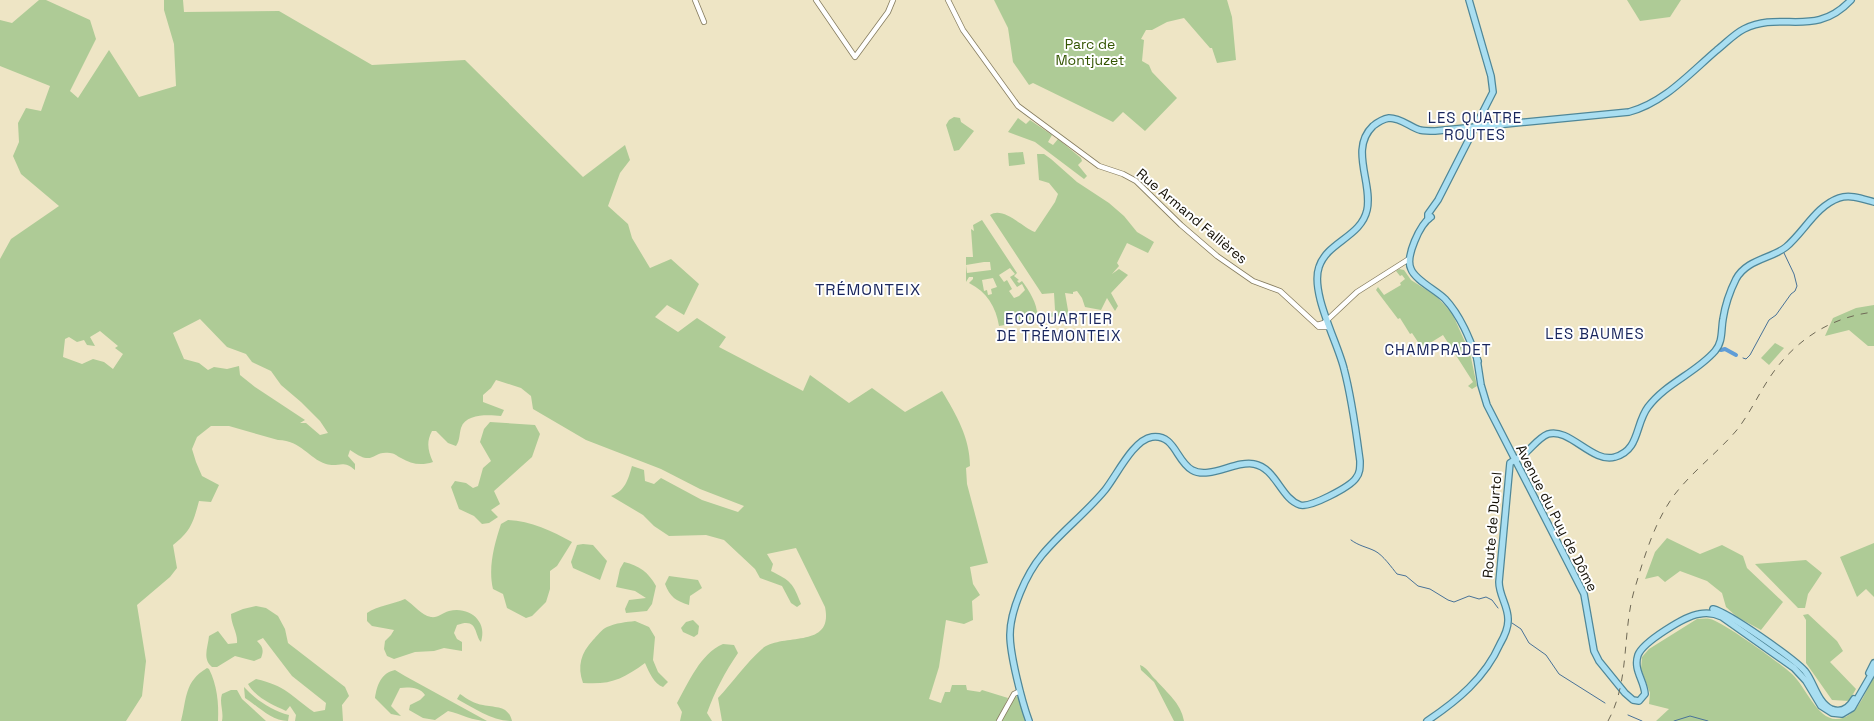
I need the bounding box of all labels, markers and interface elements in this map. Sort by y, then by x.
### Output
park label: Parc de Montjuzet [1055,35,1125,69]
district label: LES QUATRE ROUTES [1428,108,1522,144]
street label: Rue Armand Fallières [1133,164,1251,268]
district label: TRÉMONTEIX [815,279,921,300]
district label: ECOQUARTIER DE TRÉMONTEIX [996,309,1122,345]
district label: LES BAUMES [1545,324,1645,343]
district label: CHAMPRADET [1384,340,1492,359]
street label: Avenue du Puy de Dôme [1512,441,1602,595]
street label: Route de Durtol [1478,471,1506,579]

